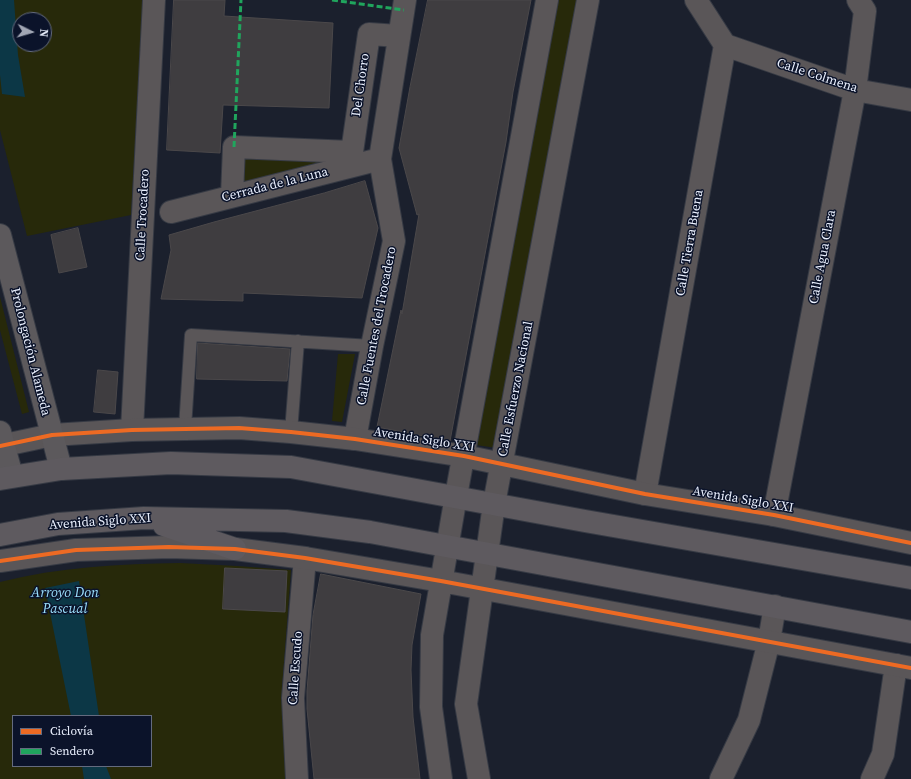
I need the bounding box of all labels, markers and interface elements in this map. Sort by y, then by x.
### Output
north arrow [12,12,52,52]
text: N [36,28,51,38]
street label: Del Chorro [349,52,373,118]
street label: Calle Colmena [775,56,859,96]
street label: Cerrada de la Luna [220,164,330,206]
street label: Calle Trocadero [133,169,153,261]
street label: Calle Tierra Buena [673,189,707,297]
street label: Calle Agua Clara [806,209,840,305]
street label: Calle Fuentes del Trocadero [354,245,400,407]
street label: Prolongación Alameda [7,286,53,418]
street label: Calle Esfuerzo Nacional [495,320,537,458]
street label: Avenida Siglo XXI [372,424,476,456]
street label: Avenida Siglo XXI [691,483,795,517]
street label: Avenida Siglo XXI [48,511,152,533]
water label: Arroyo Don Pascual [31,585,99,618]
street label: Calle Escudo [286,631,306,705]
legend [12,715,152,767]
text: Ciclovía [50,723,93,739]
text: Sendero [50,743,94,759]

